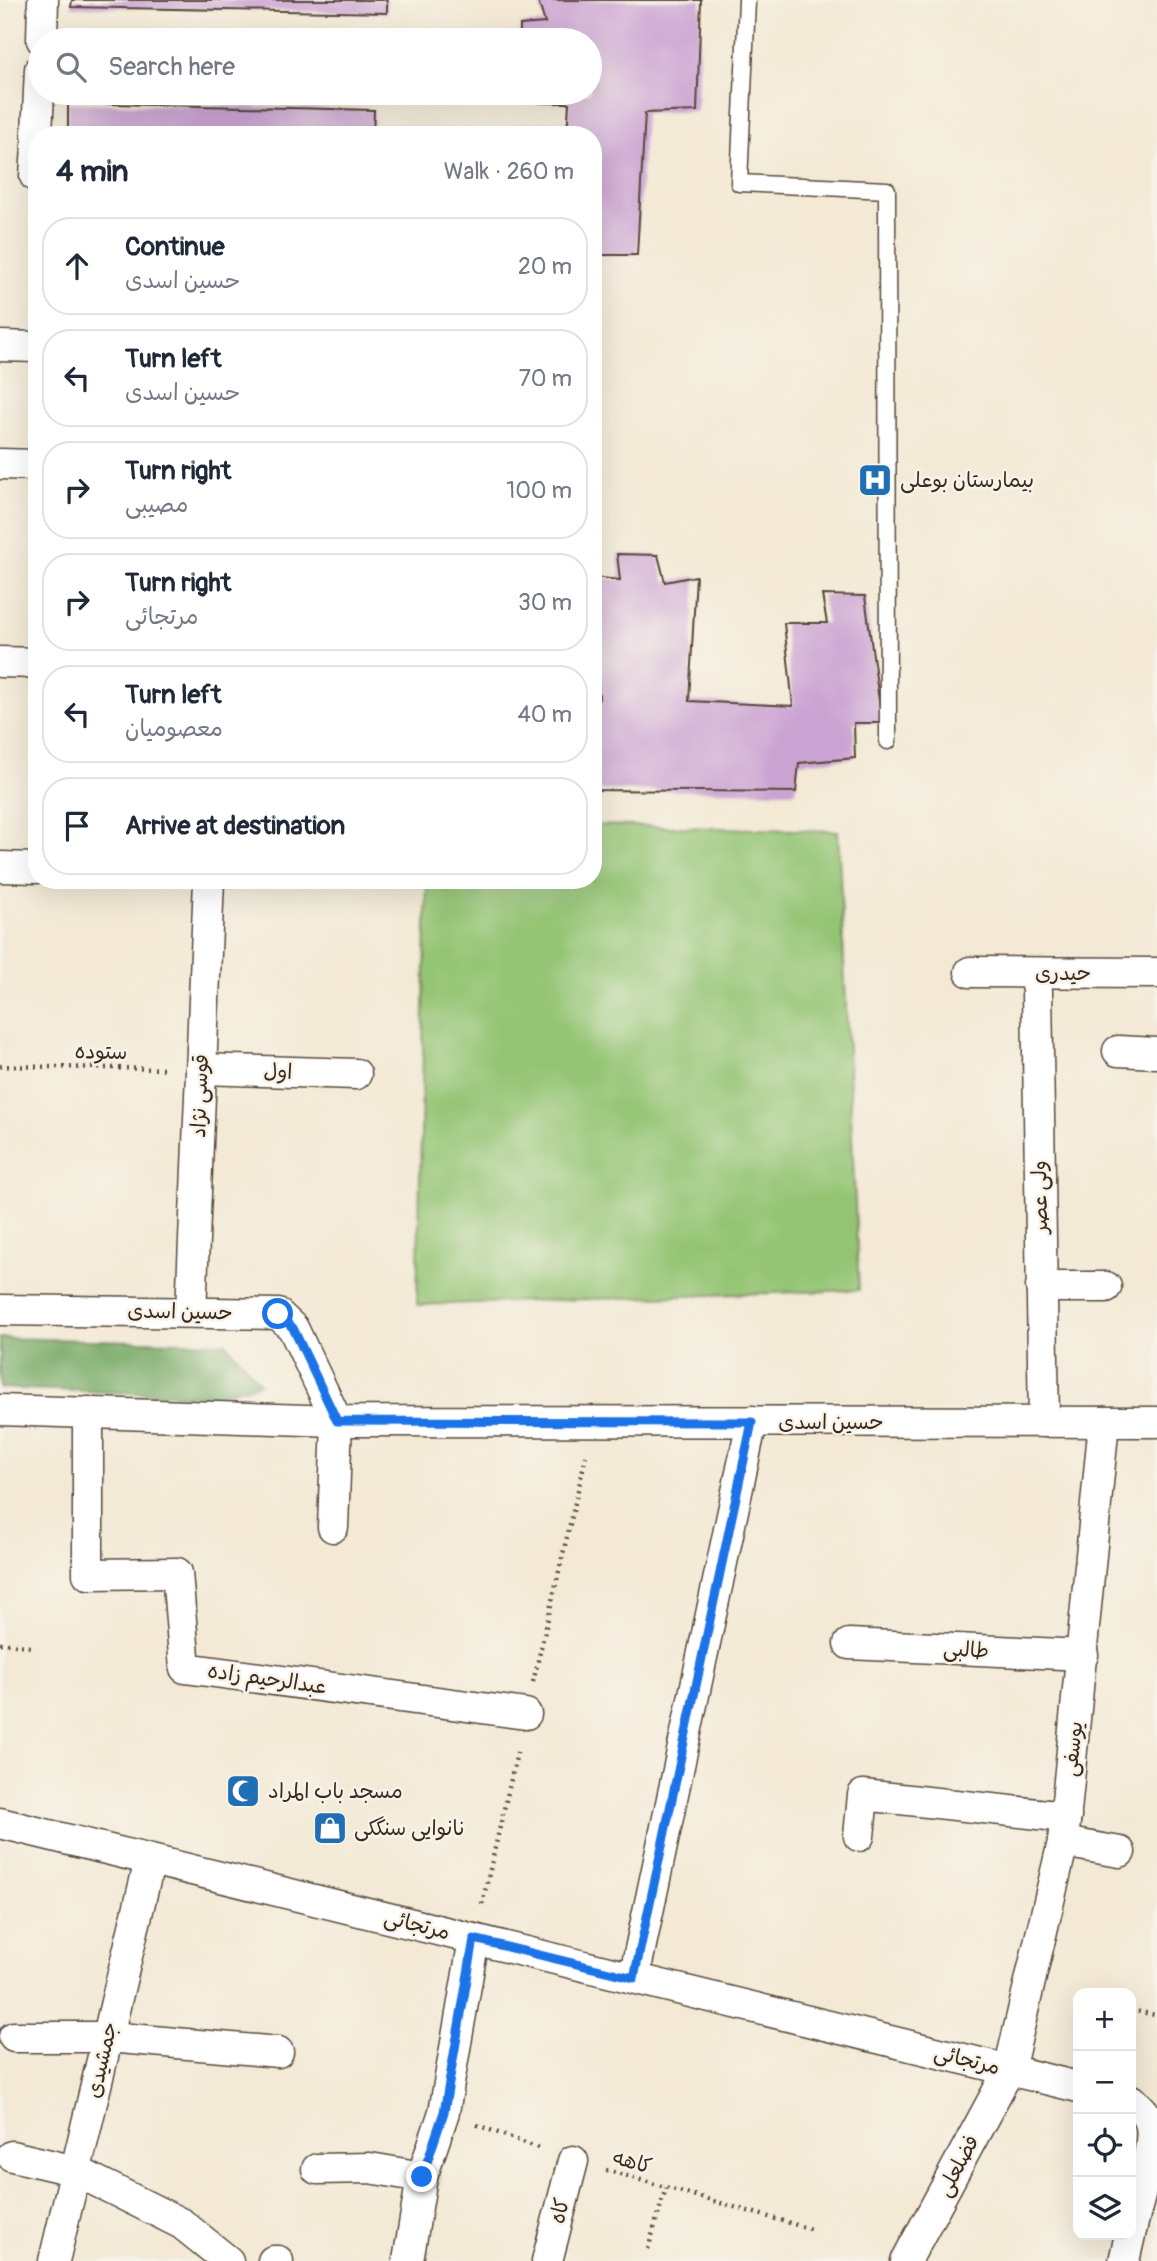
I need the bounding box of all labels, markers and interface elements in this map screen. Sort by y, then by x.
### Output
search box [28,28,602,105]
icon: search [52,48,90,86]
text: Search here [108,51,235,83]
text: 4 min [56,153,129,190]
text: Walk · 260 m [444,157,574,186]
text: Continue [125,231,225,263]
icon: ahead [58,247,96,285]
text: 20 m [518,252,572,281]
text: حسین اسدی [125,266,241,295]
text: Turn left [125,343,221,375]
icon: left [58,359,96,397]
text: 70 m [519,364,572,393]
text: حسین اسدی [125,378,241,407]
text: Turn right [125,455,231,487]
hospital icon: بیمارستان بوعلی [856,461,894,499]
place label: بیمارستان بوعلی [900,467,1034,494]
icon: right [58,471,96,509]
text: 100 m [506,476,572,505]
text: مصیبی [125,490,189,519]
text: Turn right [125,567,231,599]
icon: right [58,583,96,621]
text: 30 m [518,588,572,617]
text: مرتجائی [125,602,198,631]
text: Turn left [125,679,221,711]
icon: left [58,695,96,733]
text: 40 m [518,700,572,729]
text: معصومیان [125,714,223,743]
icon: arrive [58,807,96,845]
text: Arrive at destination [125,810,345,842]
street label: حیدری [1035,960,1091,987]
street label: ستوده [74,1038,128,1066]
street label: قوسی نژاد [185,1054,215,1138]
street label: اول [263,1058,293,1086]
street label: ولی عصر [1026,1160,1054,1236]
street label: حسین اسدی [127,1298,233,1326]
route start [262,1298,293,1329]
street label: حسین اسدی [778,1409,884,1436]
street label: طالبی [942,1635,990,1665]
street label: عبدالرحیم زاده [206,1657,328,1703]
street label: یوسفی [1057,1720,1089,1778]
mosque icon: مسجد باب المراد [224,1772,262,1810]
place label: مسجد باب المراد [268,1778,403,1805]
shop icon: نانوایی سنگکی [311,1809,349,1847]
place label: نانوایی سنگکی [354,1815,465,1842]
street label: مرتجائی [381,1904,453,1946]
map controls [1073,1988,1136,2240]
button: + [1073,1988,1136,2051]
street label: جمشیدی [80,2019,124,2101]
street label: مرتجائی [931,2039,1003,2081]
button: − [1073,2051,1136,2114]
button: locate [1073,2114,1136,2177]
street label: فضلعلی [931,2130,985,2202]
street label: کاهه [609,2144,655,2180]
route end [406,2161,437,2192]
button: layers [1073,2177,1136,2240]
street label: کاه [544,2195,576,2227]

